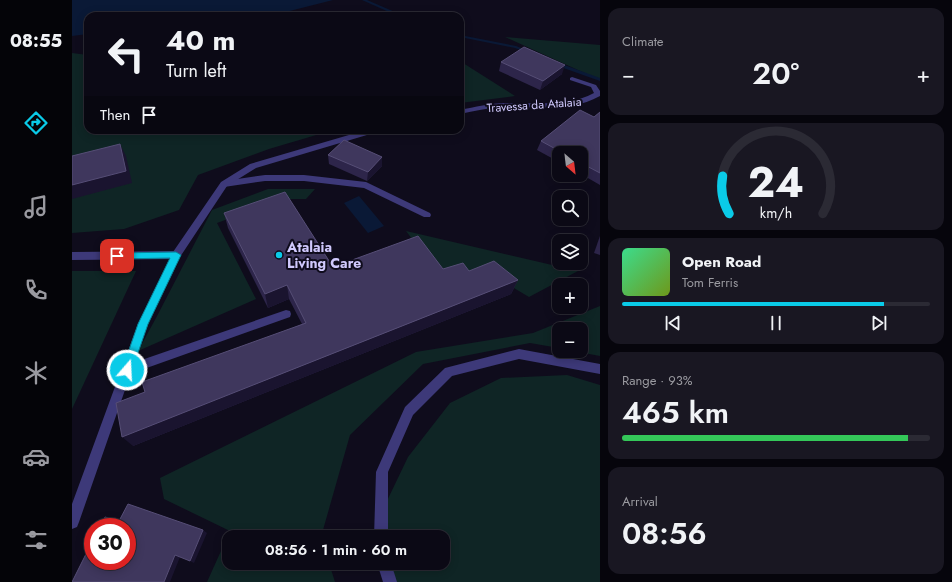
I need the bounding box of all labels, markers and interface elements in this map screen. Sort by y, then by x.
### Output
text: 40 m [166,20,235,61]
text: 08:55 [10,28,62,54]
icon: left [100,28,152,80]
text: Climate [622,32,663,51]
text: 20° [752,52,799,95]
text: Turn left [166,58,226,84]
text: − [622,58,635,90]
text: + [916,58,930,90]
street label: Travessa da Atalaia [486,93,582,117]
text: Then [100,104,130,126]
icon: arrive [138,104,160,126]
icon: directions [22,109,50,137]
north arrow [552,146,588,182]
map controls [552,146,588,358]
text: 24 [748,152,804,213]
button: search [552,190,588,226]
icon: music [22,193,50,221]
text: km/h [760,203,792,223]
button: layers [552,234,588,270]
place label: Atalaia Living Care [286,237,361,273]
pin [100,239,134,273]
icon: arrive [106,245,128,267]
marker: Atalaia Living Care [274,250,284,260]
text: Open Road [682,251,761,273]
text: Tom Ferris [682,273,738,292]
icon: phone [22,276,50,304]
button: + [552,278,588,314]
icon: previous [662,312,684,334]
icon: pause [765,312,787,334]
icon: next [868,312,890,334]
button: − [552,322,588,358]
position arrow [106,349,148,391]
icon: climate [22,359,50,387]
text: Range · 93% [622,371,693,390]
text: 465 km [622,391,729,434]
icon: car [22,443,50,471]
text: Arrival [622,492,658,511]
text: 08:56 [622,512,707,555]
speed limit sign: 30 [84,518,136,570]
icon: filters [22,526,50,554]
text: 08:56 · 1 min · 60 m [265,539,407,561]

